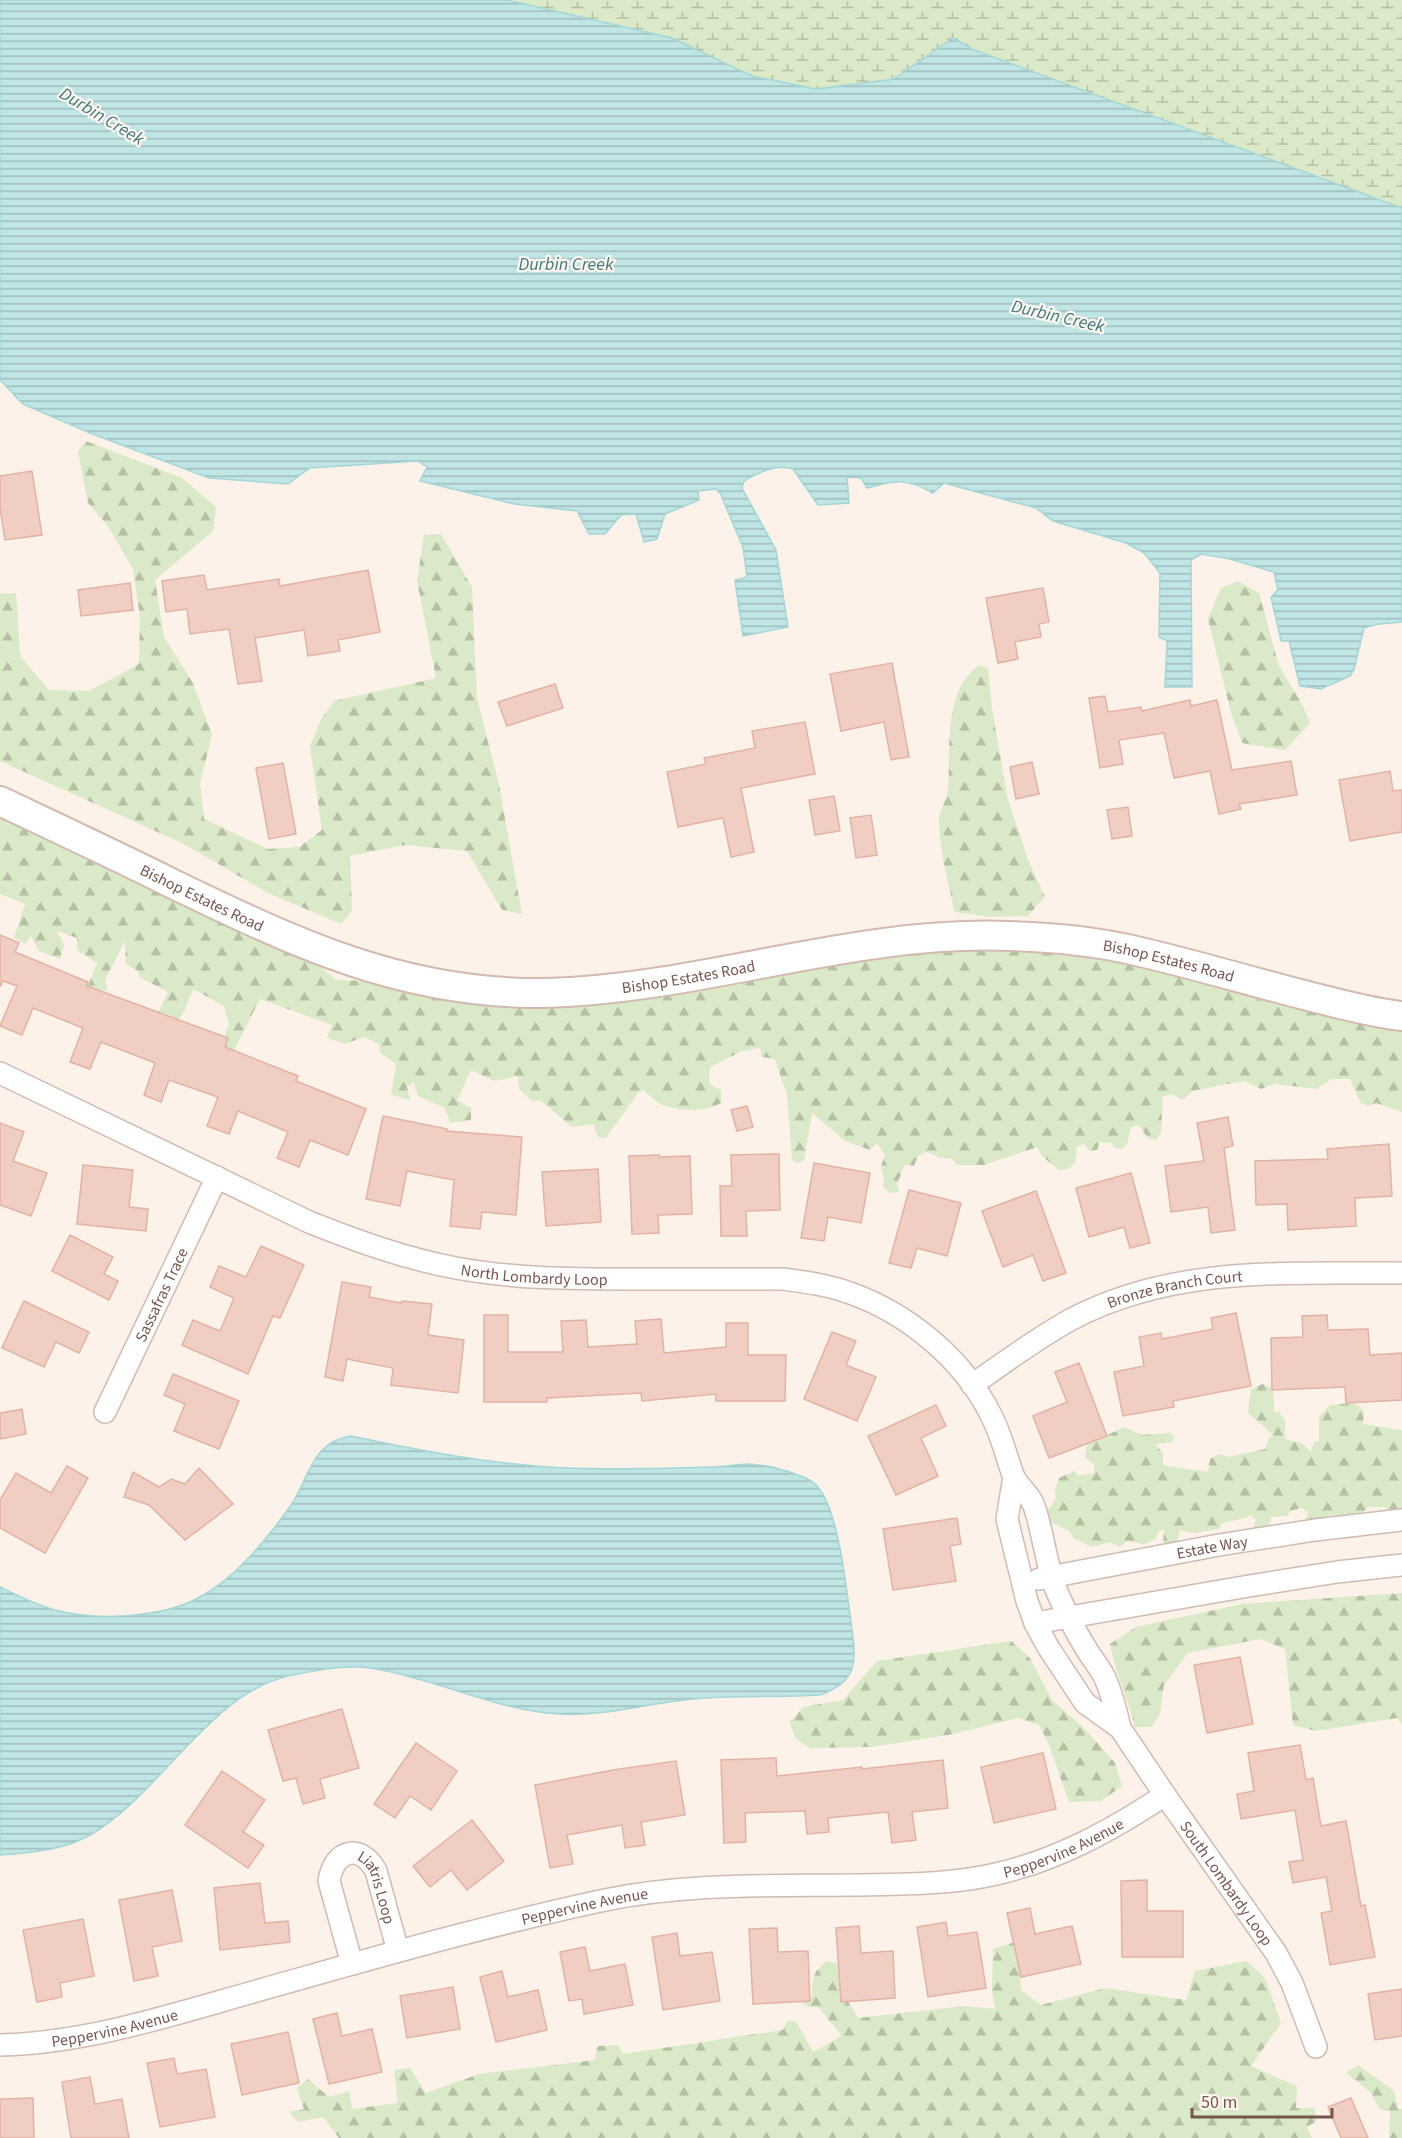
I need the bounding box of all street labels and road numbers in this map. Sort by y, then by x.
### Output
street label: Bishop Estates Road [136,859,267,937]
street label: Bishop Estates Road [1101,935,1237,988]
street label: Bishop Estates Road [621,955,757,999]
street label: Sassafras Trace [130,1244,194,1346]
street label: North Lombardy Loop [459,1259,608,1291]
street label: Bronze Branch Court [1104,1265,1244,1314]
street label: Estate Way [1175,1531,1250,1565]
street label: Peppervine Avenue [1001,1813,1128,1884]
street label: South Lombardy Loop [1174,1816,1278,1951]
street label: Liatris Loop [353,1846,400,1927]
street label: Peppervine Avenue [519,1883,649,1931]
street label: Peppervine Avenue [50,2004,181,2053]

